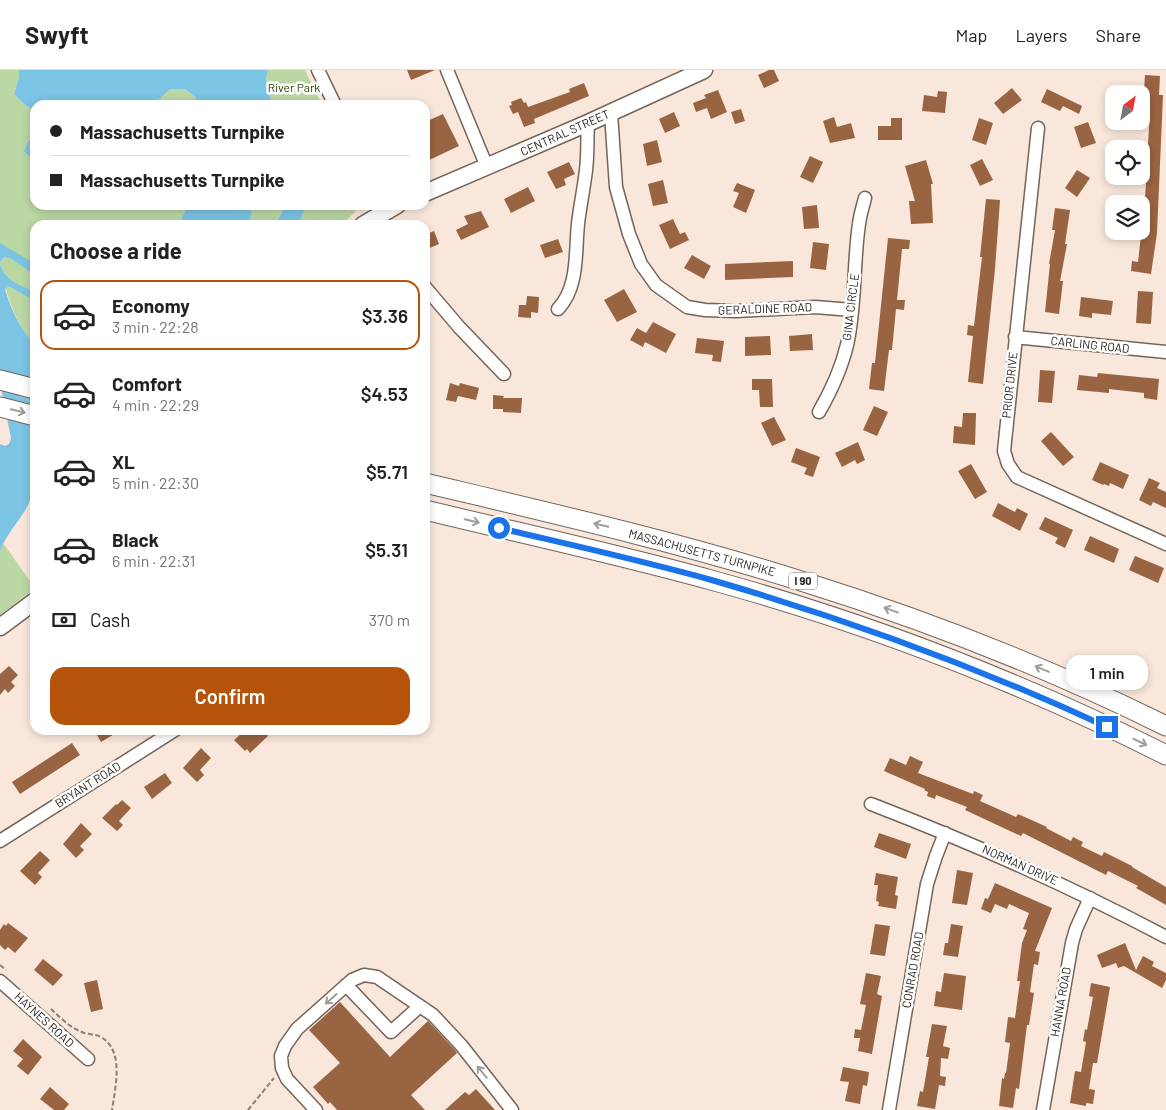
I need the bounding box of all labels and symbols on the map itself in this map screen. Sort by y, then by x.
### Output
park label: River Park [268,80,320,94]
north arrow [1105,85,1150,130]
street label: CENTRAL STREET [518,106,611,158]
street label: GINA CIRCLE [839,273,861,341]
street label: GERALDINE ROAD [718,299,812,317]
street label: CARLING ROAD [1050,333,1130,355]
street label: PRIOR DRIVE [999,351,1019,419]
one-way arrow [9,407,25,416]
one-way arrow [464,517,480,526]
route start [488,517,510,539]
one-way arrow [593,520,609,530]
street label: MASSACHUSETTS TURNPIKE [627,526,777,578]
road number: I 90 [789,572,817,590]
one-way arrow [884,605,899,614]
callout: 1 min [1066,654,1148,690]
one-way arrow [1035,664,1050,674]
route end [1096,716,1118,738]
one-way arrow [1132,738,1147,747]
street label: BRYANT ROAD [52,758,123,810]
street label: NORMAN DRIVE [980,841,1060,887]
street label: CONRAD ROAD [898,931,926,1009]
street label: HANNA ROAD [1047,966,1073,1038]
street label: HAYNES ROAD [12,989,77,1050]
one-way arrow [324,993,337,1004]
one-way arrow [477,1065,488,1078]

